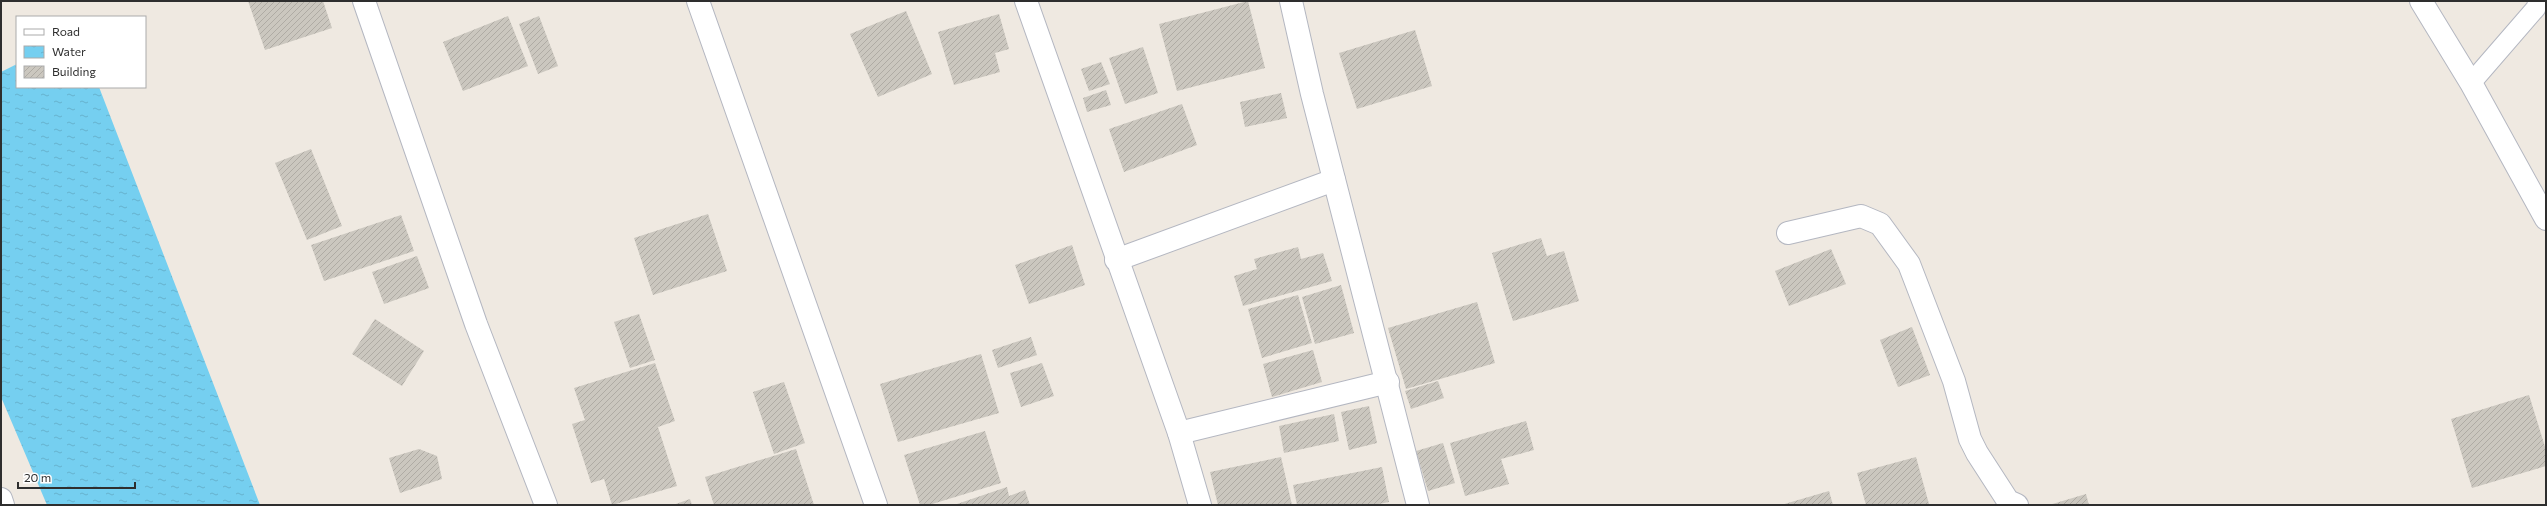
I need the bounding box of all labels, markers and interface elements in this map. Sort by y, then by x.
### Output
legend [16,16,146,88]
text: Road [52,24,80,38]
text: Water [52,44,86,58]
text: Building [52,64,96,78]
scale bar [18,464,135,490]
text: 20 m [24,470,51,484]

